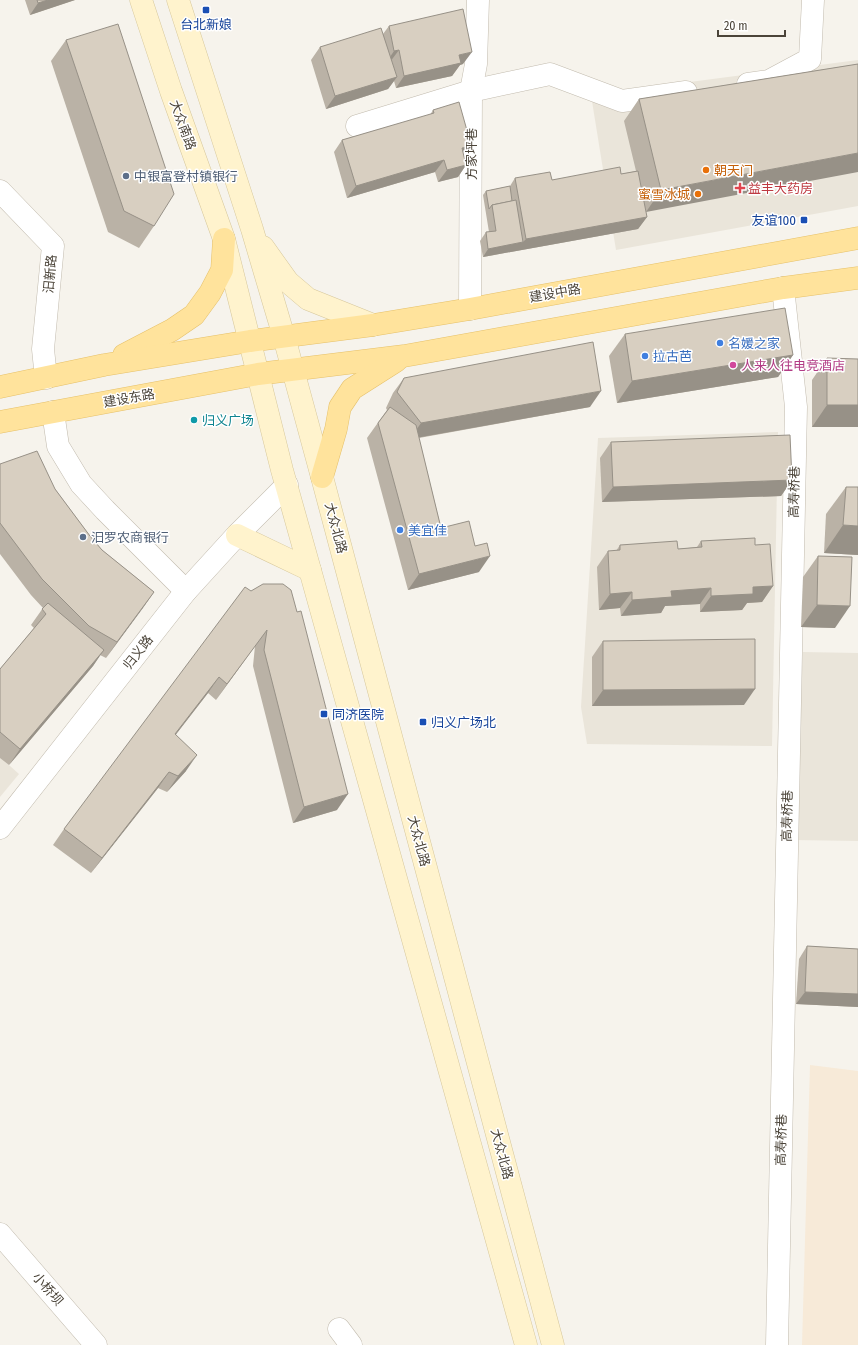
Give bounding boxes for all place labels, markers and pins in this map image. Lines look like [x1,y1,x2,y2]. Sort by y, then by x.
marker: 台北新娘 [201,5,211,15]
place label: 台北新娘 [180,17,232,32]
place label: 朝天门 [714,163,753,178]
marker: 朝天门 [701,165,711,175]
place label: 中银富登村镇银行 [134,169,238,184]
marker: 中银富登村镇银行 [121,171,131,181]
place label: 益丰大药房 [748,181,813,196]
marker: 益丰大药房 [735,183,745,193]
place label: 蜜雪冰城 [638,187,690,202]
marker: 蜜雪冰城 [693,189,703,199]
place label: 友谊100 [751,213,796,228]
marker: 友谊100 [799,215,809,225]
place label: 名媛之家 [728,336,780,351]
marker: 名媛之家 [715,338,725,348]
place label: 拉古芭 [653,349,692,364]
marker: 拉古芭 [640,351,650,361]
place label: 人来人往电竞酒店 [741,358,845,373]
marker: 人来人往电竞酒店 [728,360,738,370]
place label: 归义广场 [202,413,254,428]
marker: 归义广场 [189,415,199,425]
place label: 美宜佳 [408,523,447,538]
marker: 美宜佳 [395,525,405,535]
place label: 汨罗农商银行 [91,530,169,545]
marker: 汨罗农商银行 [78,532,88,542]
place label: 同济医院 [332,707,384,722]
marker: 同济医院 [319,709,329,719]
place label: 归义广场北 [431,715,496,730]
marker: 归义广场北 [418,717,428,727]

